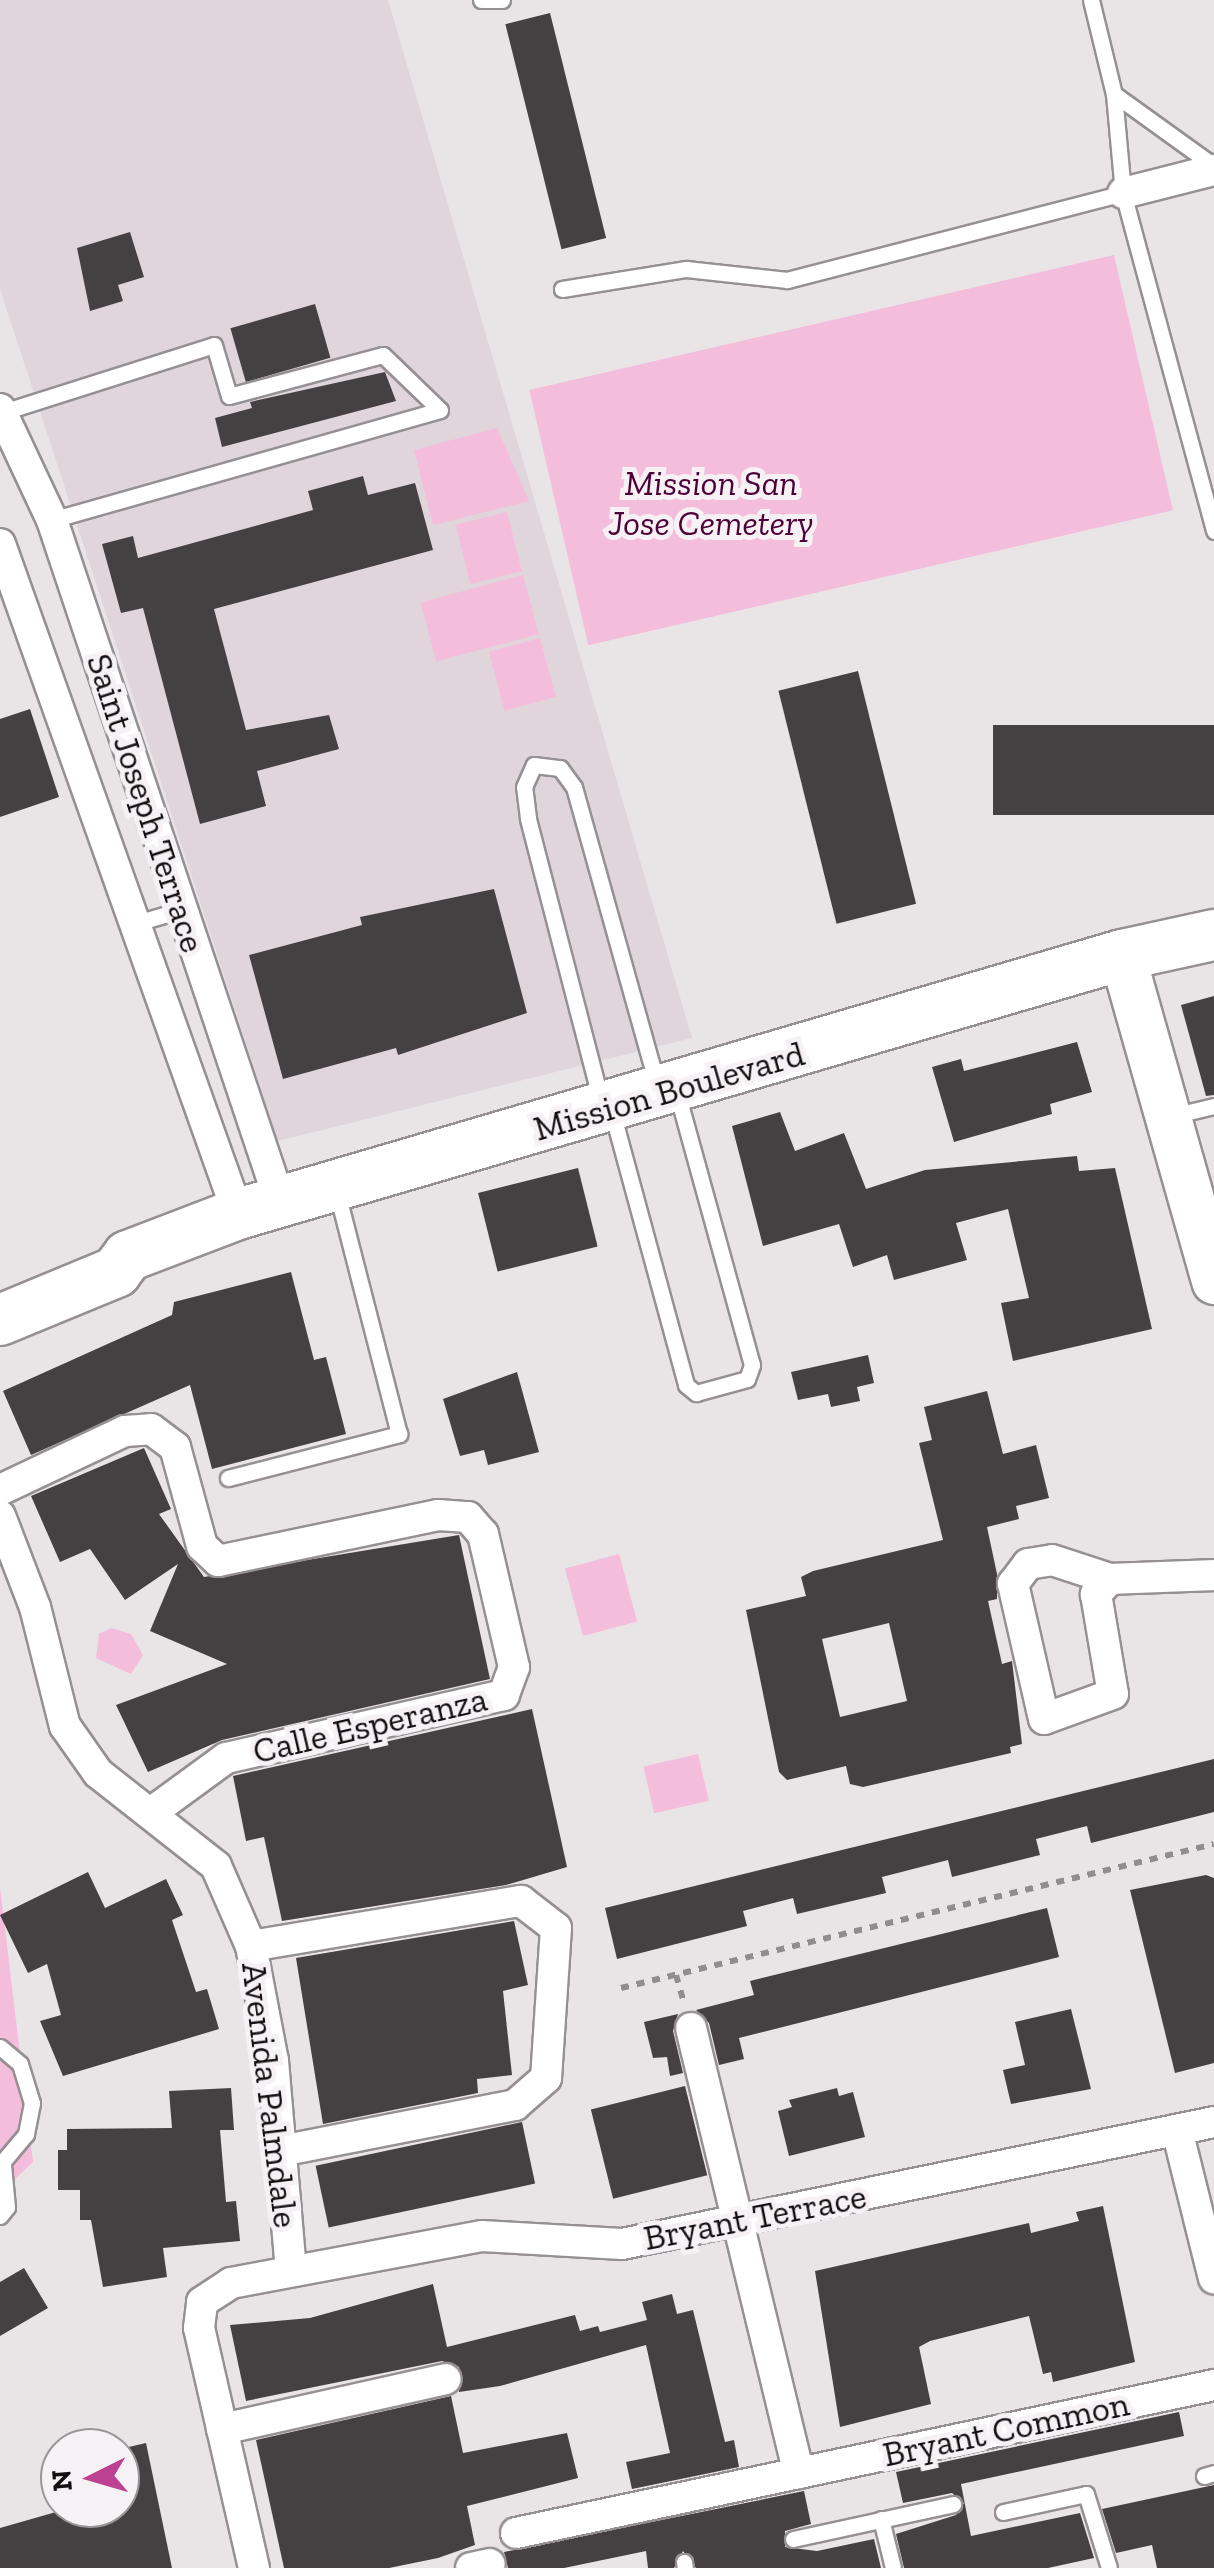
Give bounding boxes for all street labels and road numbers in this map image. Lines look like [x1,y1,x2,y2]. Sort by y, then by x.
street label: Saint Joseph Terrace [78,648,214,958]
street label: Mission Boulevard [529,1032,809,1150]
street label: Calle Esperanza [249,1678,491,1772]
street label: Avenida Palmdale [233,1960,307,2230]
street label: Bryant Terrace [640,2175,870,2259]
street label: Bryant Common [879,2382,1133,2476]

